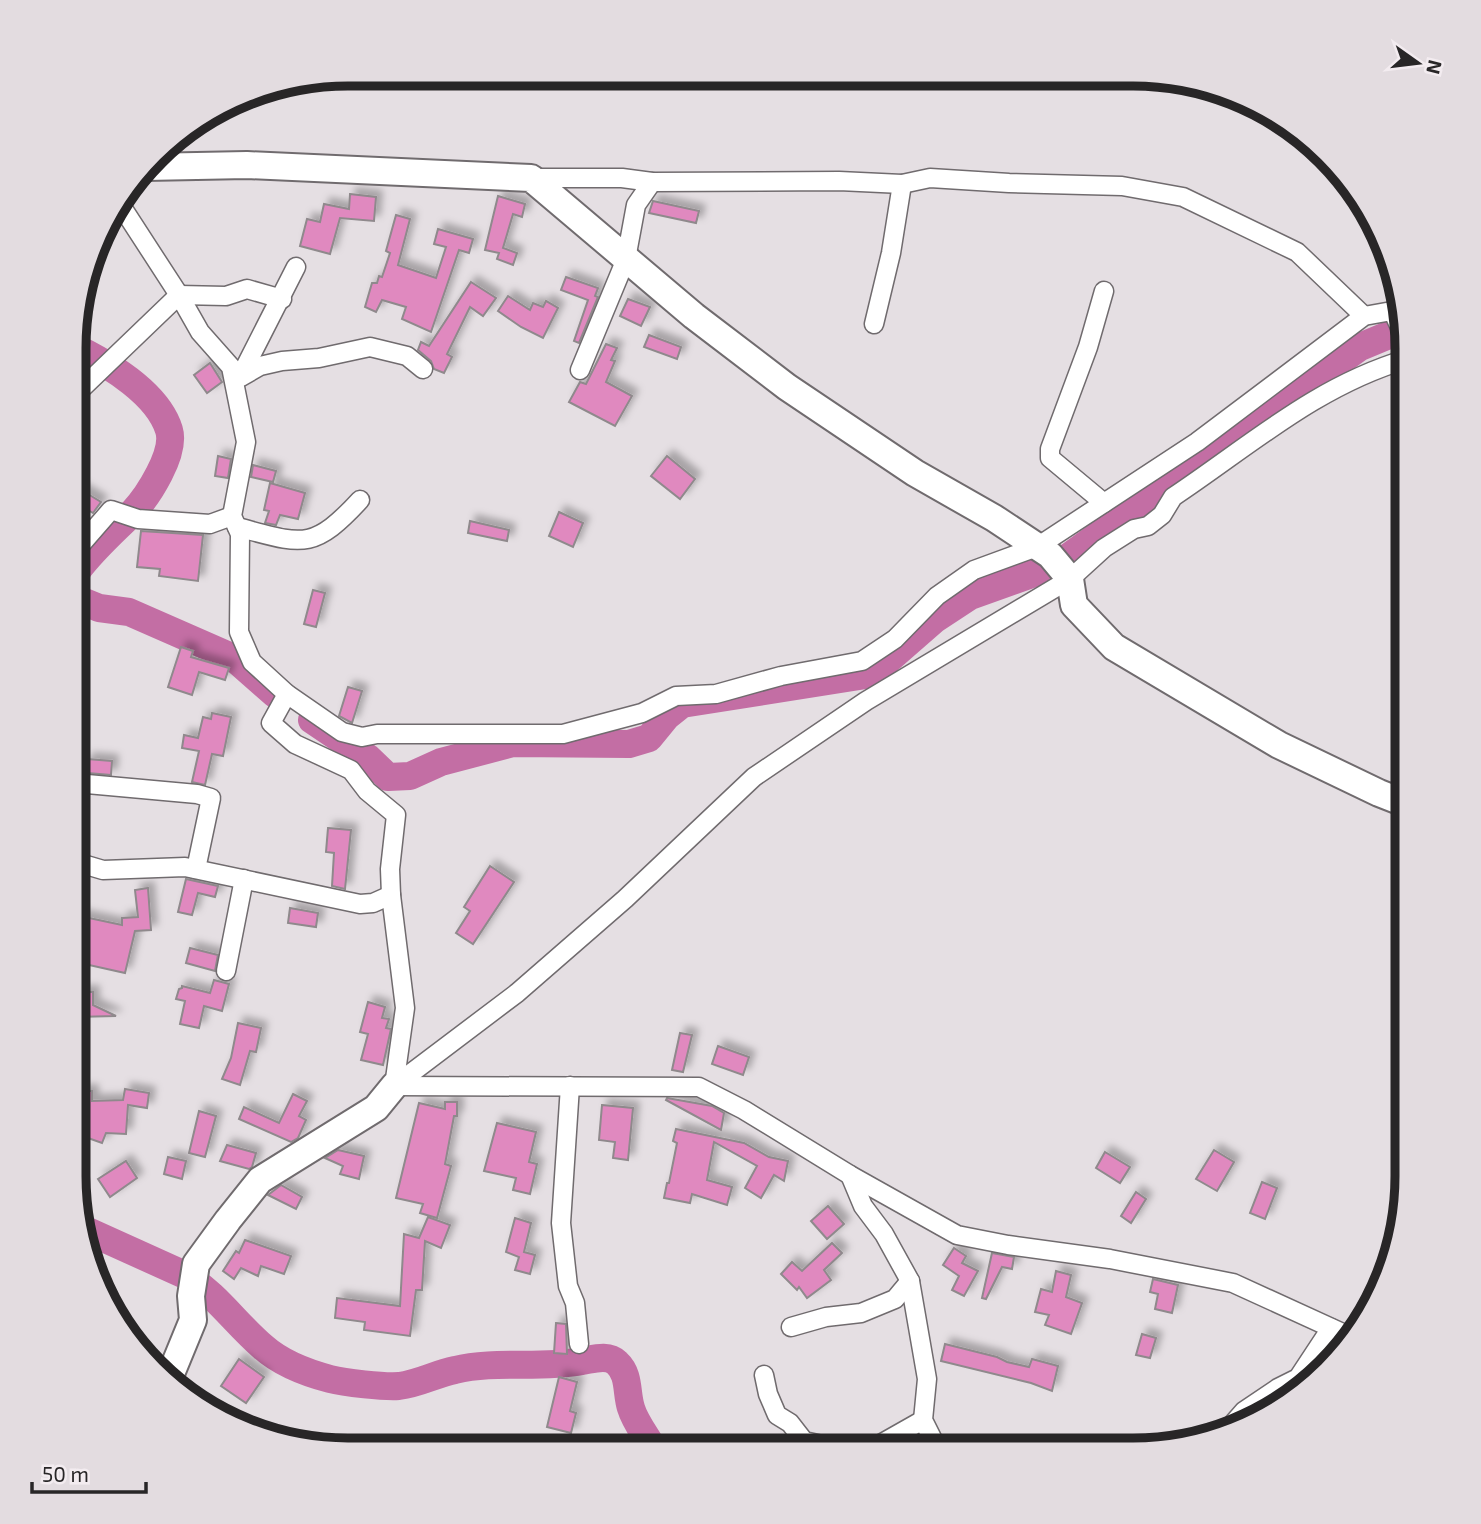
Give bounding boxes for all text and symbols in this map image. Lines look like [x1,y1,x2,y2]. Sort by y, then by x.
north arrow [1383,28,1453,98]
text: N [1422,58,1448,77]
scale bar [32,1450,145,1494]
text: 50 m [42,1461,89,1486]

